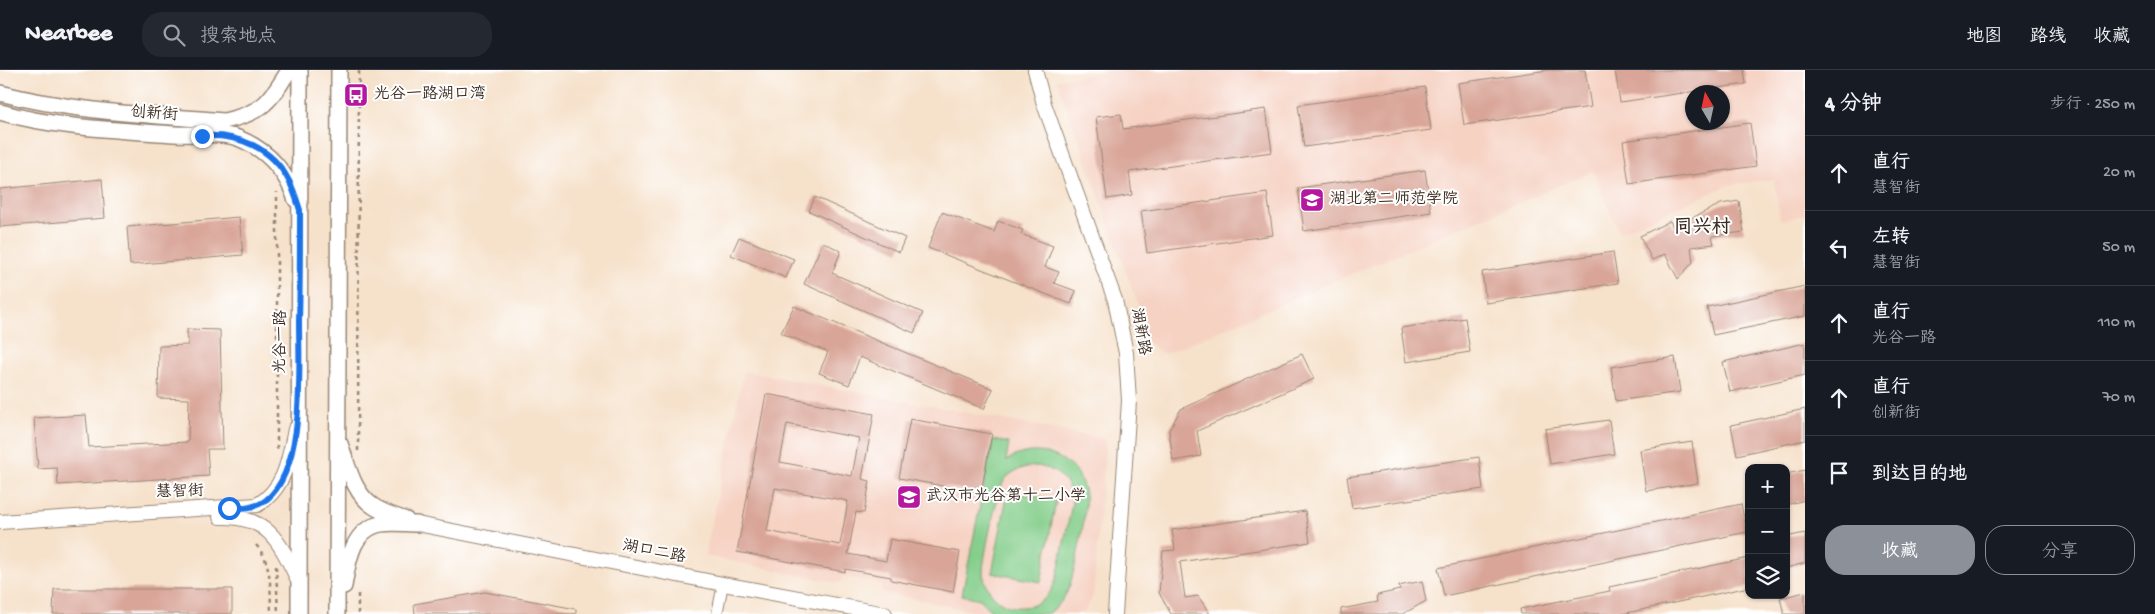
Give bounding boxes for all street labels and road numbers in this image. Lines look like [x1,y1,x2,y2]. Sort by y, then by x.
street label: 创新街 [129,103,179,126]
street label: 湖新路 [1125,306,1154,357]
street label: 光谷一路 [270,310,292,374]
street label: 慧智街 [156,481,204,503]
street label: 湖口二路 [621,536,688,568]

